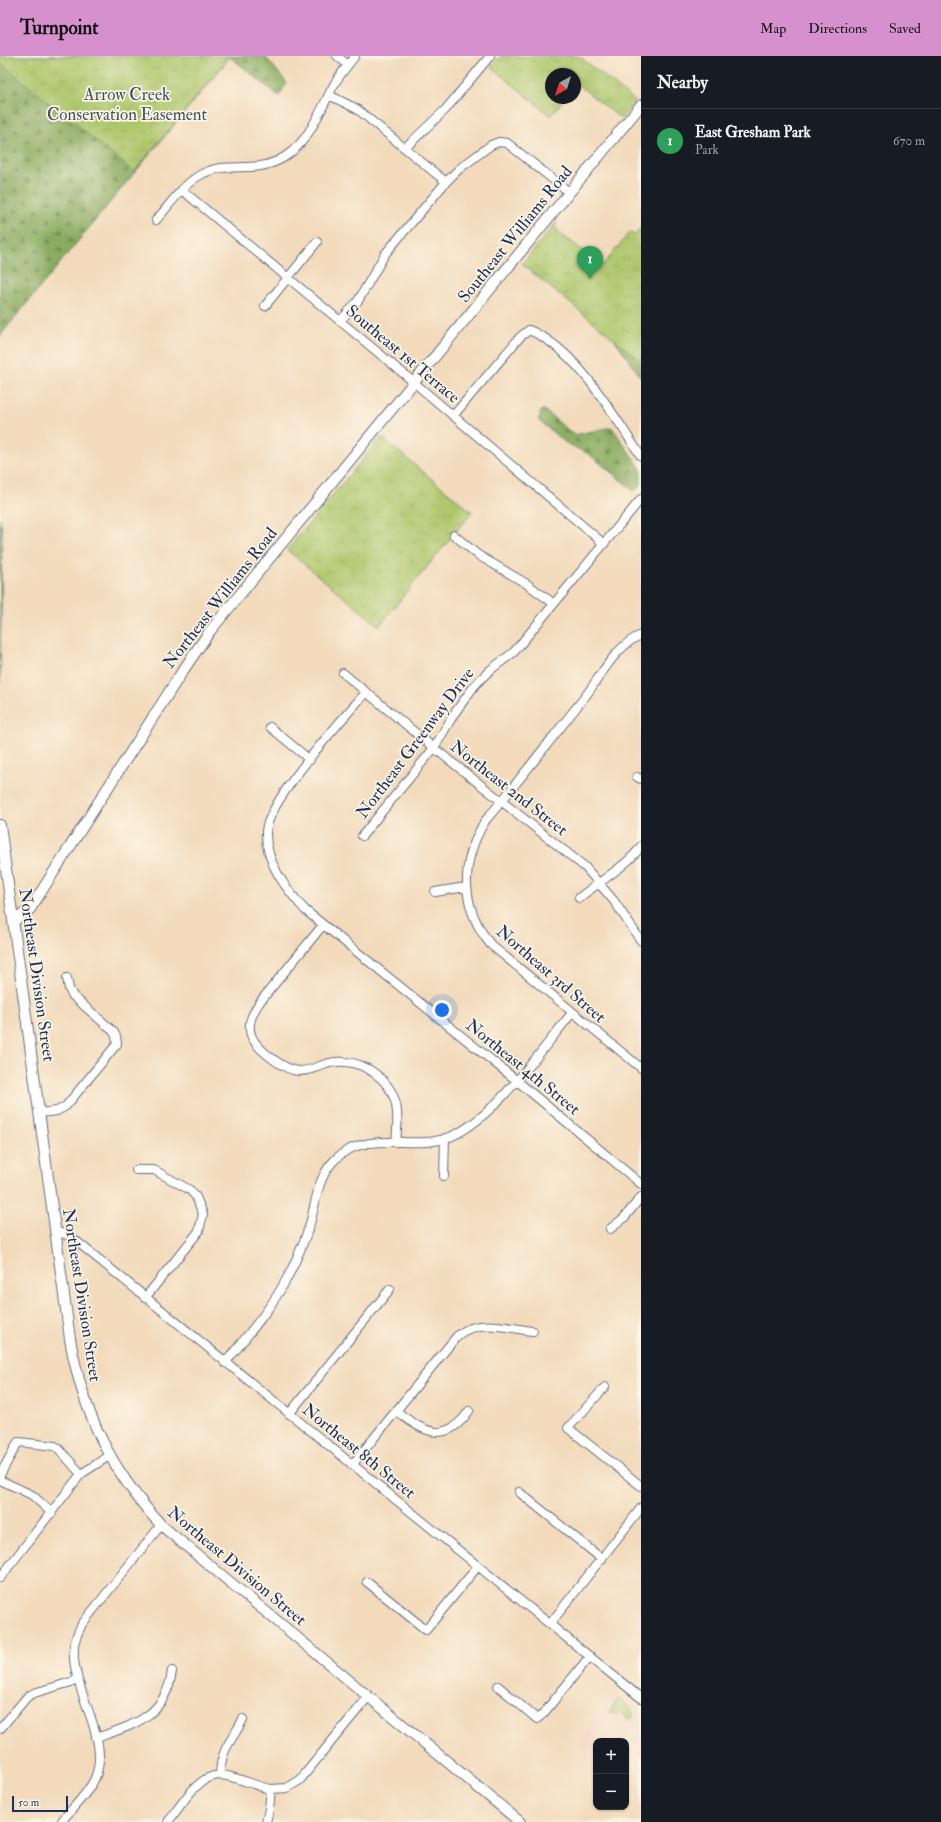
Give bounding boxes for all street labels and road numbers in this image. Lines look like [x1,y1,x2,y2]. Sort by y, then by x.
street label: Southeast Williams Road [453,161,577,307]
street label: Southeast 1st Terrace [342,300,464,408]
street label: Northeast Williams Road [158,523,282,673]
street label: Northeast Greenway Drive [351,663,479,823]
street label: Northeast 2nd Street [446,736,572,841]
street label: Northeast Division Street [14,887,60,1063]
street label: Northeast 3rd Street [492,921,611,1028]
street label: Northeast 4th Street [462,1014,585,1120]
street label: Northeast Division Street [58,1207,106,1383]
street label: Northeast 8th Street [298,1399,420,1503]
street label: Northeast Division Street [163,1502,311,1631]

